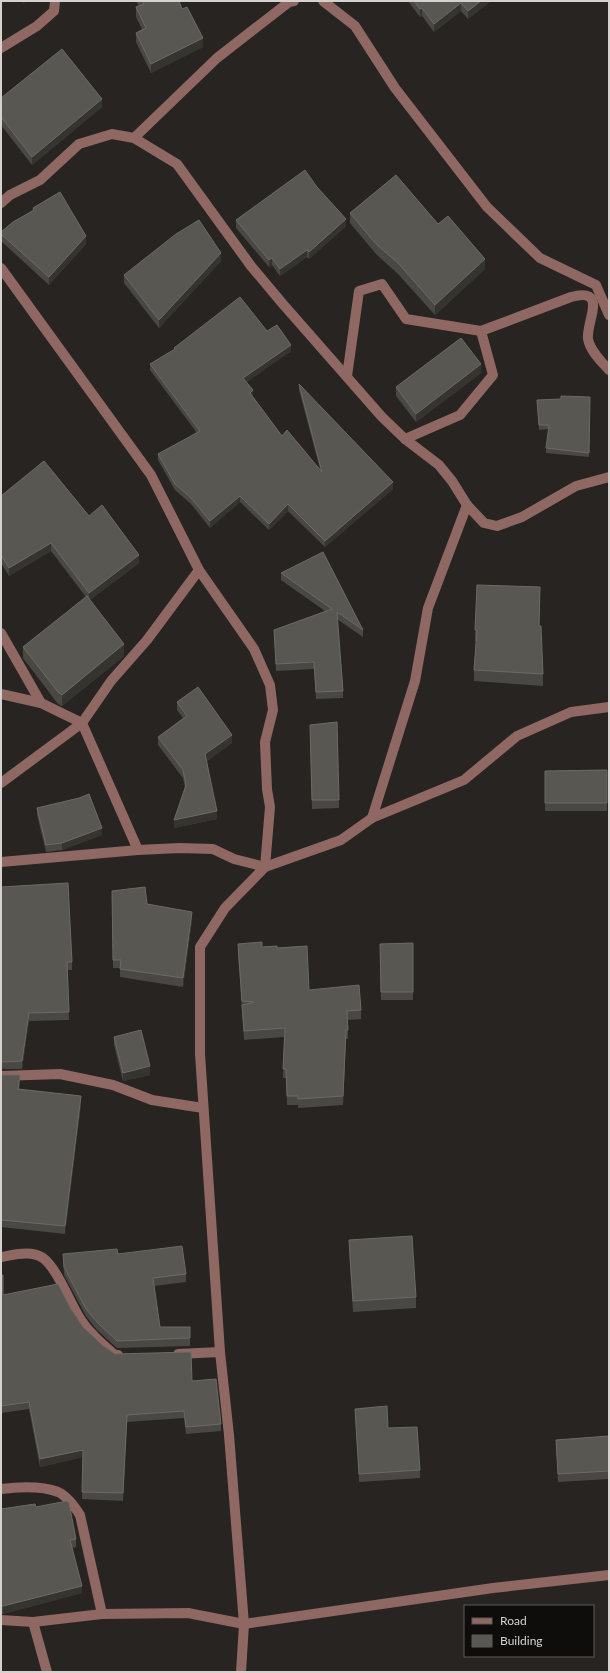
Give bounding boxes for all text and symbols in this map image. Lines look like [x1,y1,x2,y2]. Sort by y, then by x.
legend [464,1605,594,1657]
text: Road [500,1613,527,1628]
text: Building [500,1633,543,1648]

